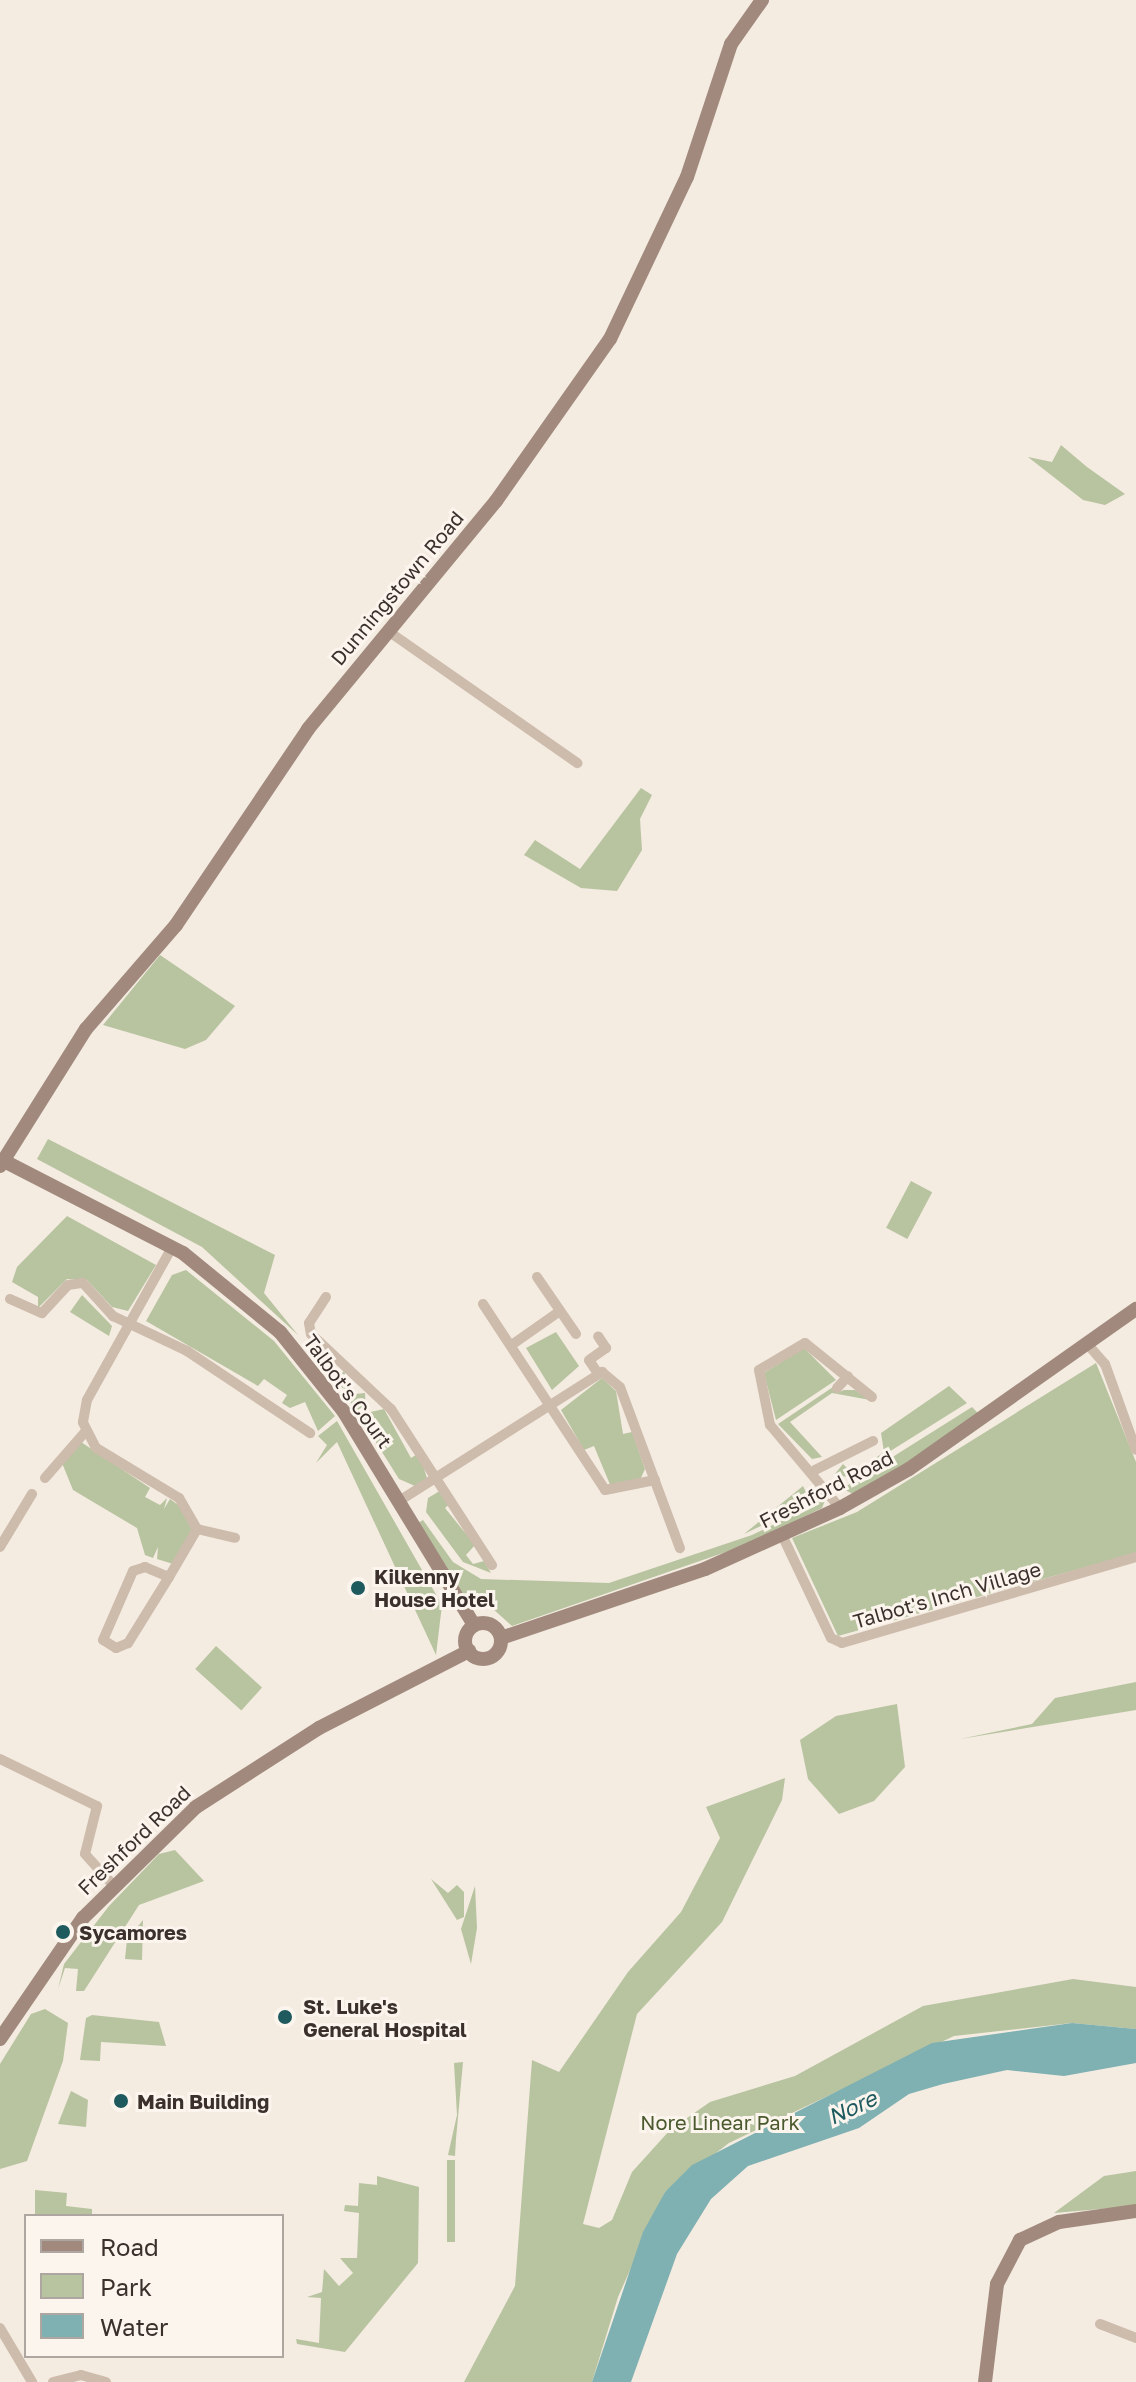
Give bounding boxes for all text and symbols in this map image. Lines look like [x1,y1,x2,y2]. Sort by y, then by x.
street label: Dunningstown Road [326,506,468,670]
street label: Talbot's Court [299,1329,397,1453]
street label: Freshford Road [755,1445,897,1533]
street label: Talbot's Inch Village [850,1557,1044,1633]
place label: Kilkenny House Hotel [374,1564,495,1611]
marker: Kilkenny House Hotel [349,1579,367,1597]
street label: Freshford Road [73,1780,195,1900]
place label: Sycamores [79,1920,187,1944]
marker: Sycamores [54,1923,72,1941]
place label: St. Luke's General Hospital [303,1994,467,2041]
marker: St. Luke's General Hospital [274,2006,296,2028]
water label: Nore [823,2084,881,2130]
place label: Main Building [137,2089,269,2113]
marker: Main Building [112,2092,130,2110]
park label: Nore Linear Park [640,2110,800,2134]
legend [24,2214,284,2358]
text: Road [100,2232,159,2261]
text: Park [100,2272,152,2301]
text: Water [100,2312,168,2341]

